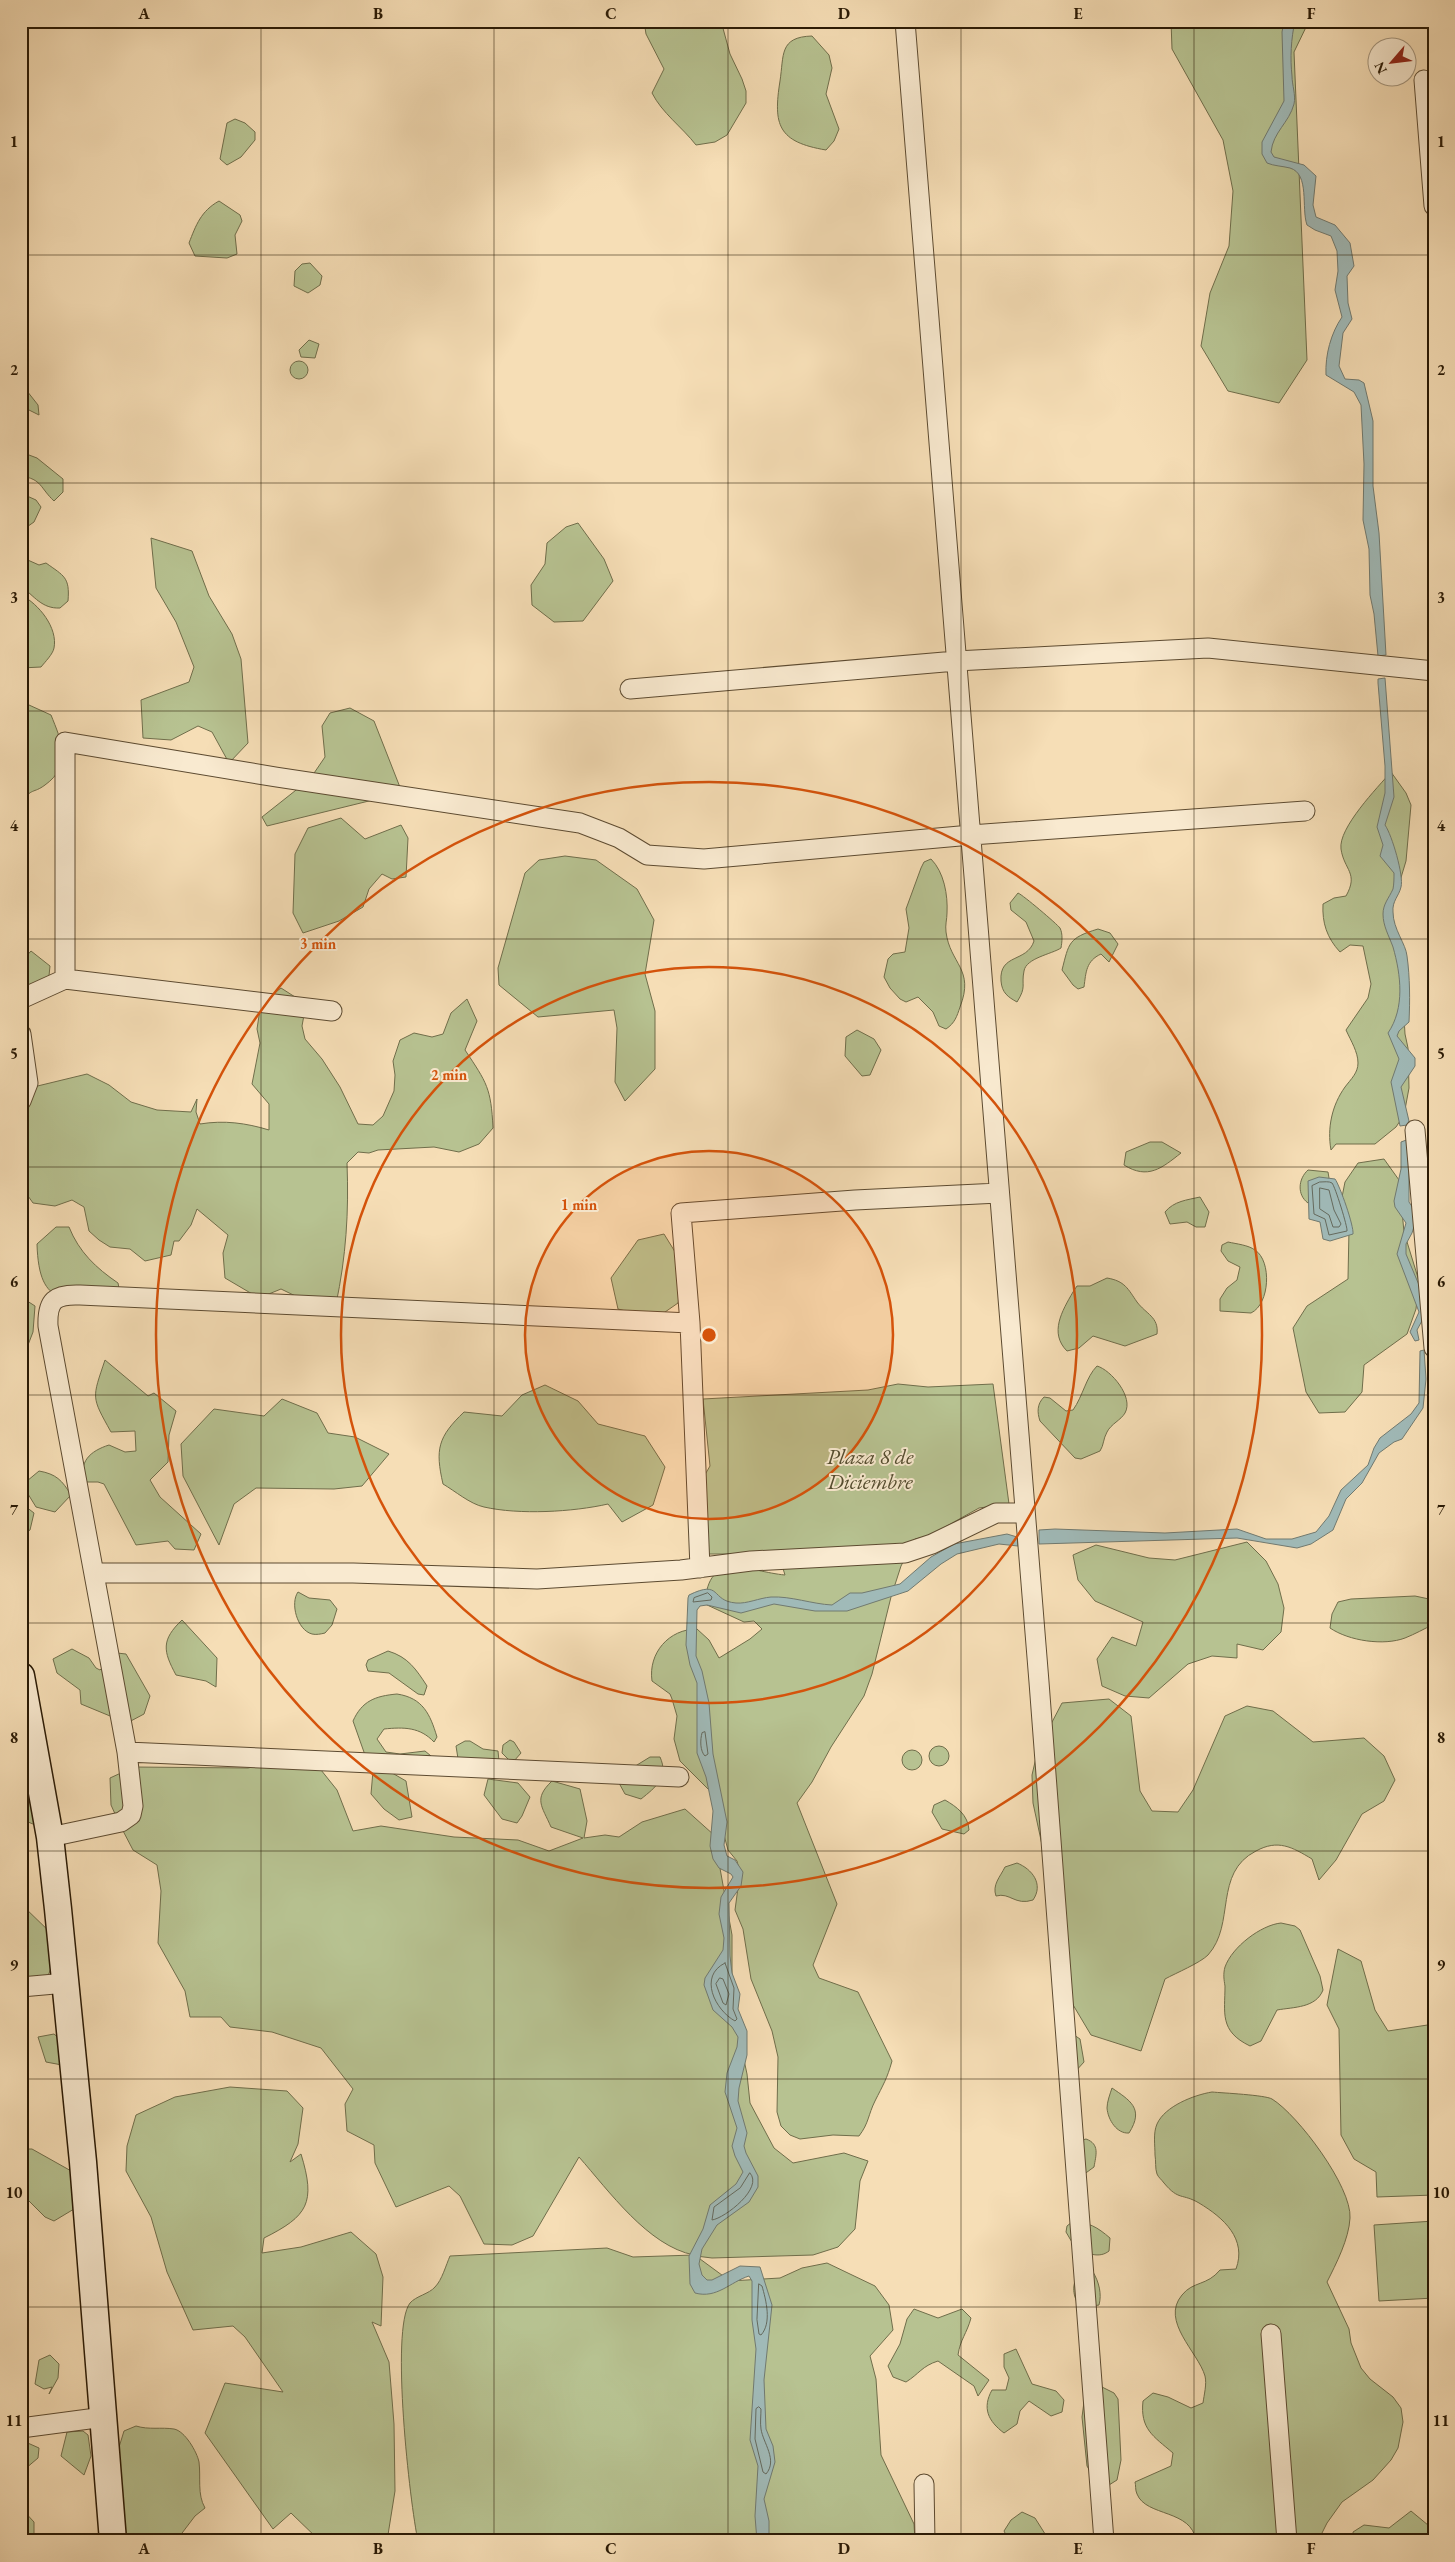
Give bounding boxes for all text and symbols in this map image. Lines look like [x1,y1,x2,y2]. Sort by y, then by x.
text: A [137,3,150,24]
text: B [373,3,383,24]
text: C [605,3,617,24]
text: D [838,3,850,24]
text: E [1073,3,1083,24]
text: F [1307,3,1316,24]
north arrow [1368,38,1418,88]
text: N [1370,58,1391,77]
text: 1 [10,131,18,152]
text: 1 [1437,131,1445,152]
text: 2 [10,359,19,380]
text: 2 [1437,359,1446,380]
text: 3 [10,587,18,608]
text: 3 [1437,587,1445,608]
text: 4 [10,815,19,836]
text: 4 [1437,815,1446,836]
text: 3 min [300,934,337,953]
text: 5 [10,1043,18,1064]
text: 5 [1437,1043,1445,1064]
text: 2 min [431,1065,468,1084]
text: 1 min [561,1195,598,1214]
text: 6 [10,1271,19,1292]
text: 6 [1437,1271,1446,1292]
centre of rings [700,1326,718,1344]
park label: Plaza 8 de Diciembre [826,1442,914,1496]
text: 7 [10,1499,19,1520]
text: 7 [1437,1499,1446,1520]
text: 8 [10,1727,18,1748]
text: 8 [1437,1727,1445,1748]
text: 9 [10,1954,19,1975]
text: 9 [1437,1954,1446,1975]
text: 10 [6,2182,23,2203]
text: 10 [1433,2182,1450,2203]
text: 11 [6,2410,22,2431]
text: 11 [1433,2410,1449,2431]
text: A [137,2538,150,2559]
text: B [373,2538,383,2559]
text: C [605,2538,617,2559]
text: D [838,2538,850,2559]
text: E [1073,2538,1083,2559]
text: F [1307,2538,1316,2559]

